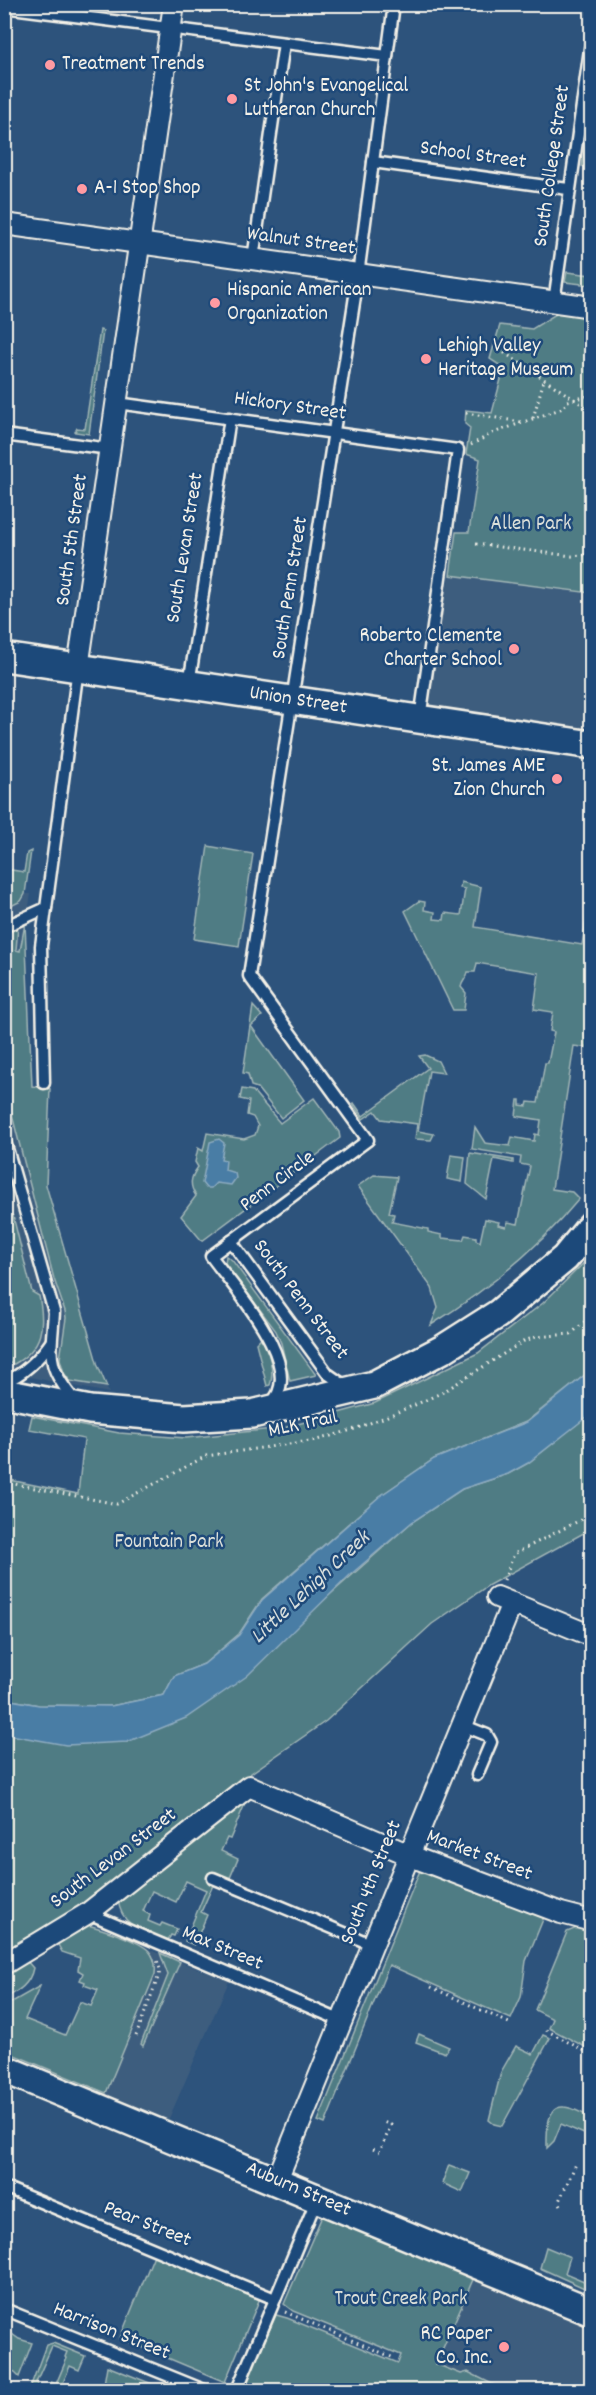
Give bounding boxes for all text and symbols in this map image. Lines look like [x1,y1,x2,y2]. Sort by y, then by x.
place label: Treatment Trends [62,50,205,80]
marker: Treatment Trends [43,58,57,72]
place label: St John's Evangelical Lutheran Church [244,72,408,126]
street label: South College Street [527,83,579,249]
marker: St John's Evangelical Lutheran Church [225,92,239,106]
street label: School Street [418,134,528,178]
place label: A-1 Stop Shop [94,174,201,204]
marker: A-1 Stop Shop [75,182,89,196]
street label: Walnut Street [245,220,357,264]
place label: Hispanic American Organization [227,276,372,330]
marker: Hispanic American Organization [208,296,222,310]
place label: Lehigh Valley Heritage Museum [438,332,573,386]
marker: Lehigh Valley Heritage Museum [419,352,433,366]
street label: Hickory Street [232,384,348,430]
street label: South Levan Street [159,470,213,625]
street label: South 5th Street [49,472,97,608]
park label: Allen Park [491,510,572,540]
street label: South Penn Street [265,514,317,661]
place label: Roberto Clemente Charter School [359,622,502,676]
marker: Roberto Clemente Charter School [507,642,521,656]
street label: Union Street [247,678,349,724]
place label: St. James AME Zion Church [432,752,545,806]
marker: St. James AME Zion Church [550,772,564,786]
street label: Penn Circle [234,1144,322,1220]
street label: South Penn Street [245,1234,355,1367]
street label: MLK Trail [266,1403,340,1447]
water label: Little Lehigh Creek [244,1523,379,1652]
park label: Fountain Park [114,1528,224,1558]
street label: South Levan Street [44,1801,184,1917]
street label: South 4th Street [333,1816,411,1950]
street label: Market Street [422,1822,537,1890]
street label: Max Street [177,1918,268,1980]
street label: Auburn Street [241,2154,356,2226]
street label: Pear Street [99,2194,196,2256]
park label: Trout Creek Park [335,2285,468,2315]
street label: Harrison Street [48,2295,174,2369]
place label: RC Paper Co. Inc. [420,2320,492,2374]
marker: RC Paper Co. Inc. [497,2340,511,2354]

